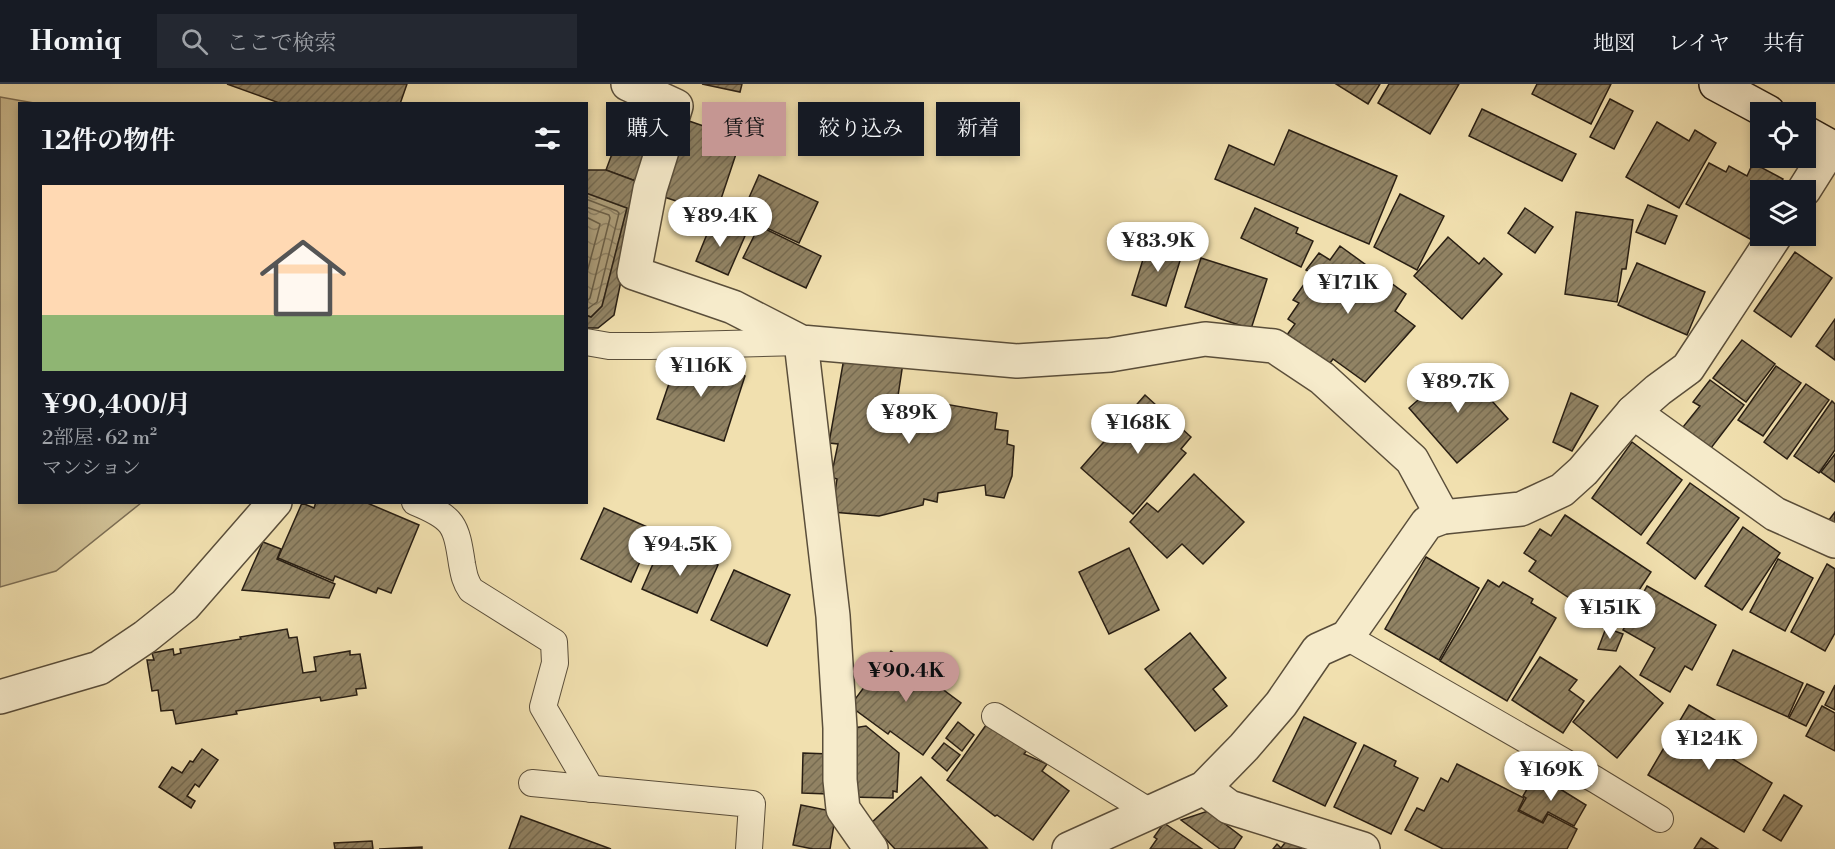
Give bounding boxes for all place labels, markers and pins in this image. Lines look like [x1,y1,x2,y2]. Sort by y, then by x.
pin: ¥89.4K [671,197,769,248]
pin: ¥83.9K [1109,222,1207,273]
pin: ¥171K [1306,264,1390,315]
pin: ¥116K [659,347,743,398]
pin: ¥89.7K [1409,363,1507,414]
pin: ¥89K [873,394,945,445]
pin: ¥168K [1096,404,1180,455]
pin: ¥94.5K [631,526,729,577]
pin: ¥151K [1568,589,1652,640]
pin: ¥90.4K [857,652,955,703]
pin: ¥124K [1667,720,1751,771]
pin: ¥169K [1509,751,1593,802]

